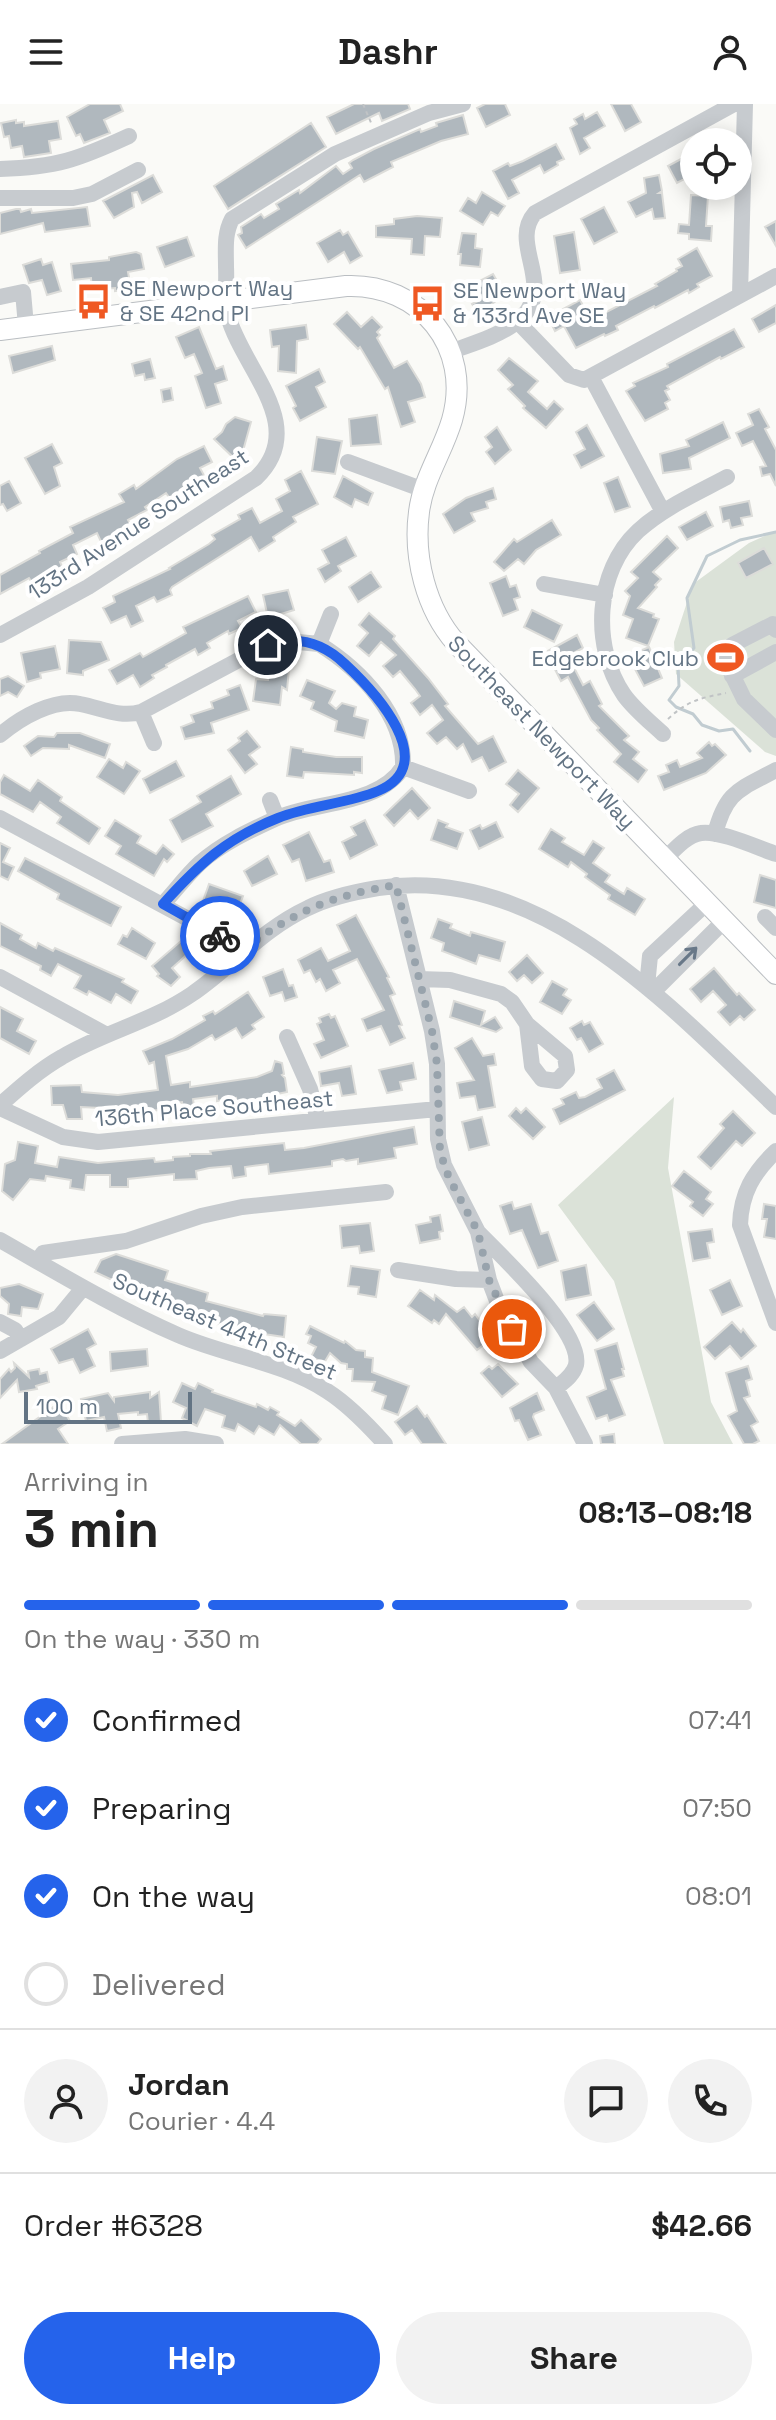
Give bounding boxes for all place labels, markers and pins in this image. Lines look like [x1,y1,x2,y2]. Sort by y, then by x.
place label: SE Newport Way & SE 42nd Pl [120,274,293,327]
place label: SE Newport Way & 133rd Ave SE [453,276,626,329]
bus stop icon: SE Newport Way & SE 42nd Pl [75,282,113,320]
bus stop icon: SE Newport Way & 133rd Ave SE [408,284,446,322]
pin [234,611,302,679]
sports icon: Edgebrook Club [706,639,744,677]
place label: Edgebrook Club [531,644,699,672]
pin [478,1295,546,1363]

